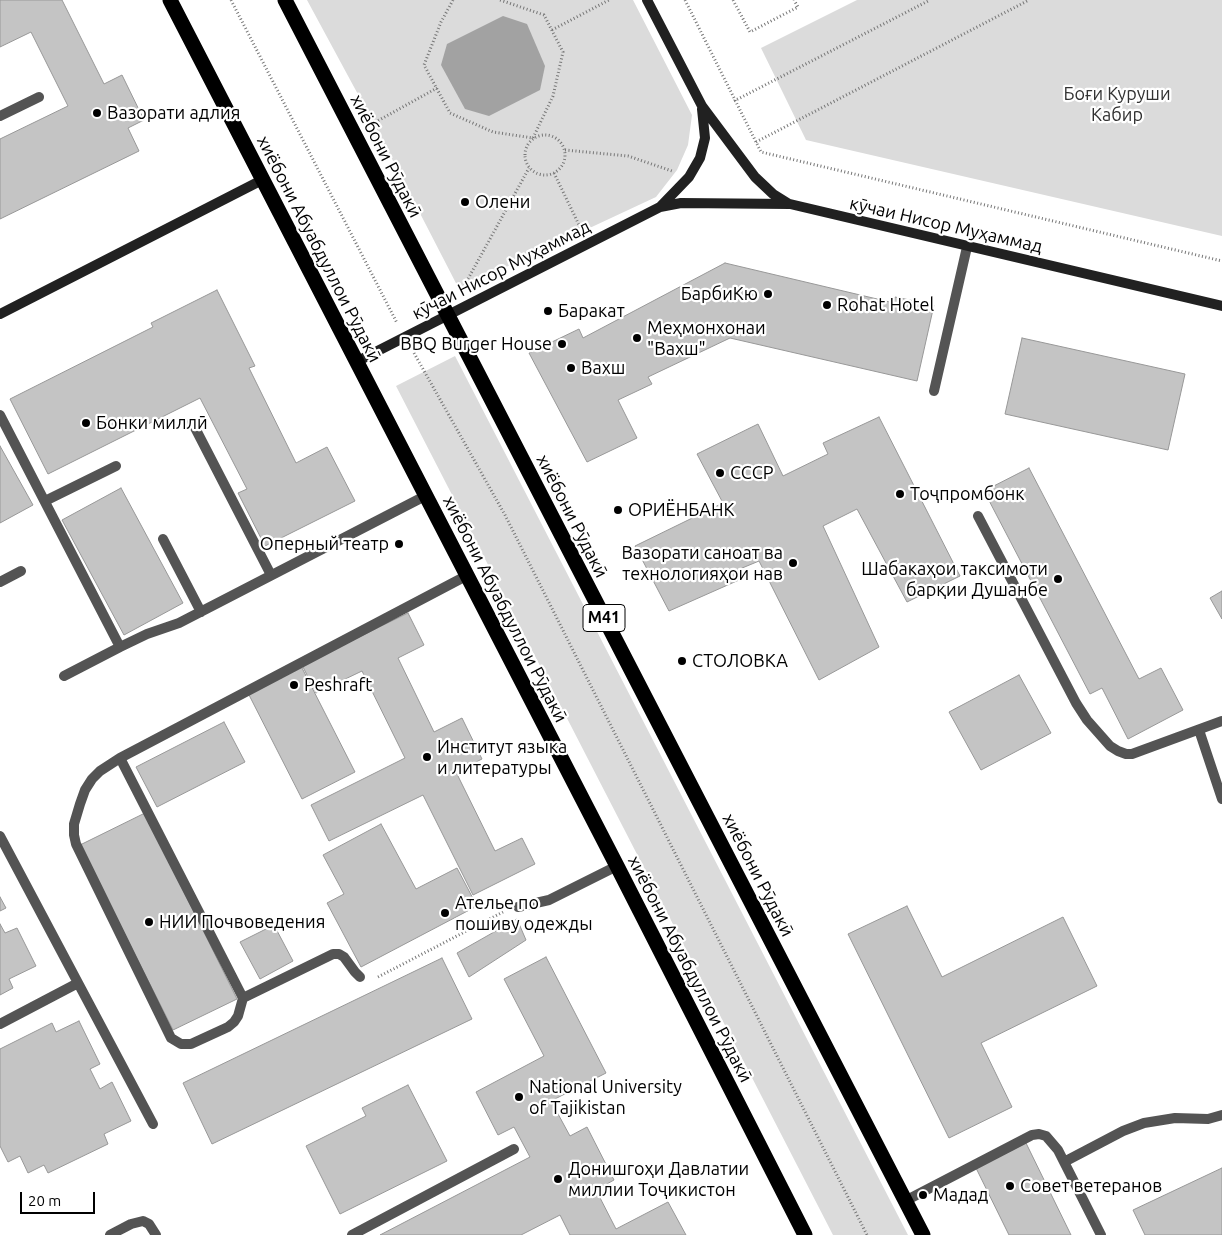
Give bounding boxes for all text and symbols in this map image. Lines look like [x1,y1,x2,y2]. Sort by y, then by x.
park label: Боғи Куруши Кабир [1063,83,1171,126]
street label: хиёбони Рӯдакӣ [346,91,426,221]
place label: Вазорати адлия [107,102,240,124]
marker: Вазорати адлия [91,107,103,119]
street label: хиёбони Абуабдуллои Рӯдакӣ [252,132,386,366]
place label: Олени [475,191,530,213]
street label: кӯчаи Нисор Муҳаммад [848,192,1044,258]
marker: Олени [459,196,471,208]
street label: кӯчаи Нисор Муҳаммад [408,216,594,324]
place label: БарбиКю [681,283,758,305]
marker: БарбиКю [762,288,774,300]
place label: Rohat Hotel [837,294,934,316]
marker: Rohat Hotel [821,299,833,311]
place label: Баракат [558,300,625,322]
marker: Баракат [542,305,554,317]
place label: Меҳмонхонаи "Вахш" [647,317,766,359]
marker: Меҳмонхонаи "Вахш" [631,332,643,344]
place label: BBQ Burger House [400,333,552,355]
marker: BBQ Burger House [556,338,568,350]
place label: Вахш [581,357,625,379]
marker: Вахш [565,362,577,374]
place label: Бонки миллӣ [96,412,208,434]
marker: Бонки миллӣ [80,417,92,429]
street label: хиёбони Рӯдакӣ [532,451,612,581]
place label: СССР [730,462,774,484]
marker: СССР [714,467,726,479]
place label: Тоҷпромбонк [910,483,1025,505]
marker: Тоҷпромбонк [894,488,906,500]
street label: хиёбони Абуабдуллои Рӯдакӣ [438,492,572,726]
place label: ОРИЁНБАНК [628,499,735,521]
marker: ОРИЁНБАНК [612,504,624,516]
place label: Оперный театр [260,533,389,555]
marker: Оперный театр [393,538,405,550]
place label: Вазорати саноат ва технологияҳои нав [621,542,783,584]
marker: Вазорати саноат ва технологияҳои нав [787,557,799,569]
place label: Шабакаҳои таксимоти барқии Душанбе [861,558,1048,600]
marker: Шабакаҳои таксимоти барқии Душанбе [1052,573,1064,585]
road number: M41 [583,604,625,632]
place label: СТОЛОВКА [692,650,788,672]
marker: СТОЛОВКА [676,655,688,667]
place label: Peshraft [304,674,372,696]
marker: Peshraft [288,679,300,691]
place label: Институт языка и литературы [437,736,567,779]
marker: Институт языка и литературы [421,751,433,763]
street label: хиёбони Рӯдакӣ [718,810,798,940]
street label: хиёбони Абуабдуллои Рӯдакӣ [623,852,757,1086]
place label: Ателье по пошиву одежды [455,892,593,934]
marker: Ателье по пошиву одежды [439,907,451,919]
place label: НИИ Почвоведения [159,911,325,933]
marker: НИИ Почвоведения [143,916,155,928]
place label: National University of Tajikistan [529,1076,682,1118]
marker: National University of Tajikistan [513,1091,525,1103]
place label: Донишгоҳи Давлатии миллии Тоҷикистон [568,1158,749,1200]
marker: Донишгоҳи Давлатии миллии Тоҷикистон [552,1173,564,1185]
place label: Совет ветеранов [1020,1175,1162,1197]
marker: Совет ветеранов [1004,1180,1016,1192]
scale bar [22,1182,98,1214]
place label: Мадад [933,1184,988,1206]
marker: Мадад [917,1189,929,1201]
text: 20 m [28,1192,61,1209]

